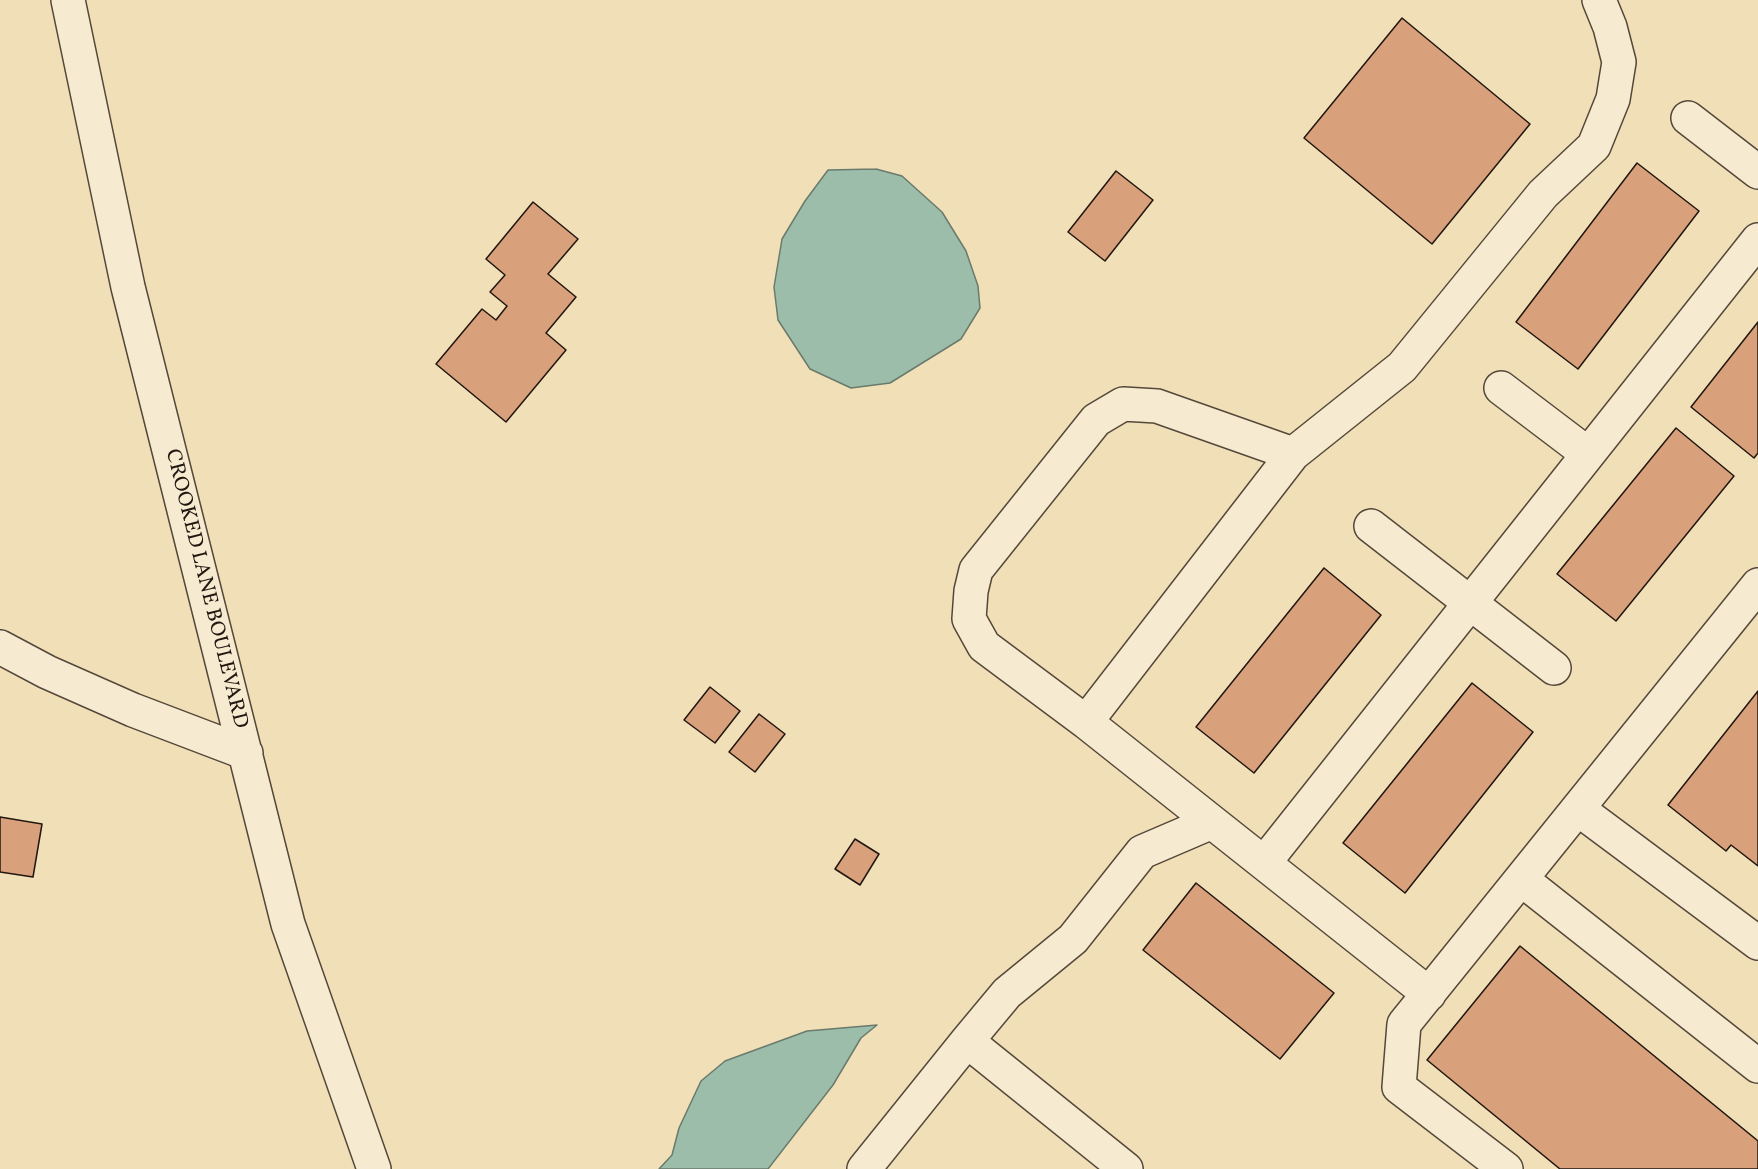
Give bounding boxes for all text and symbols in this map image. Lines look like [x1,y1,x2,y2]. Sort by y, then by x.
street label: CROOKED LANE BOULEVARD [158,447,252,731]

